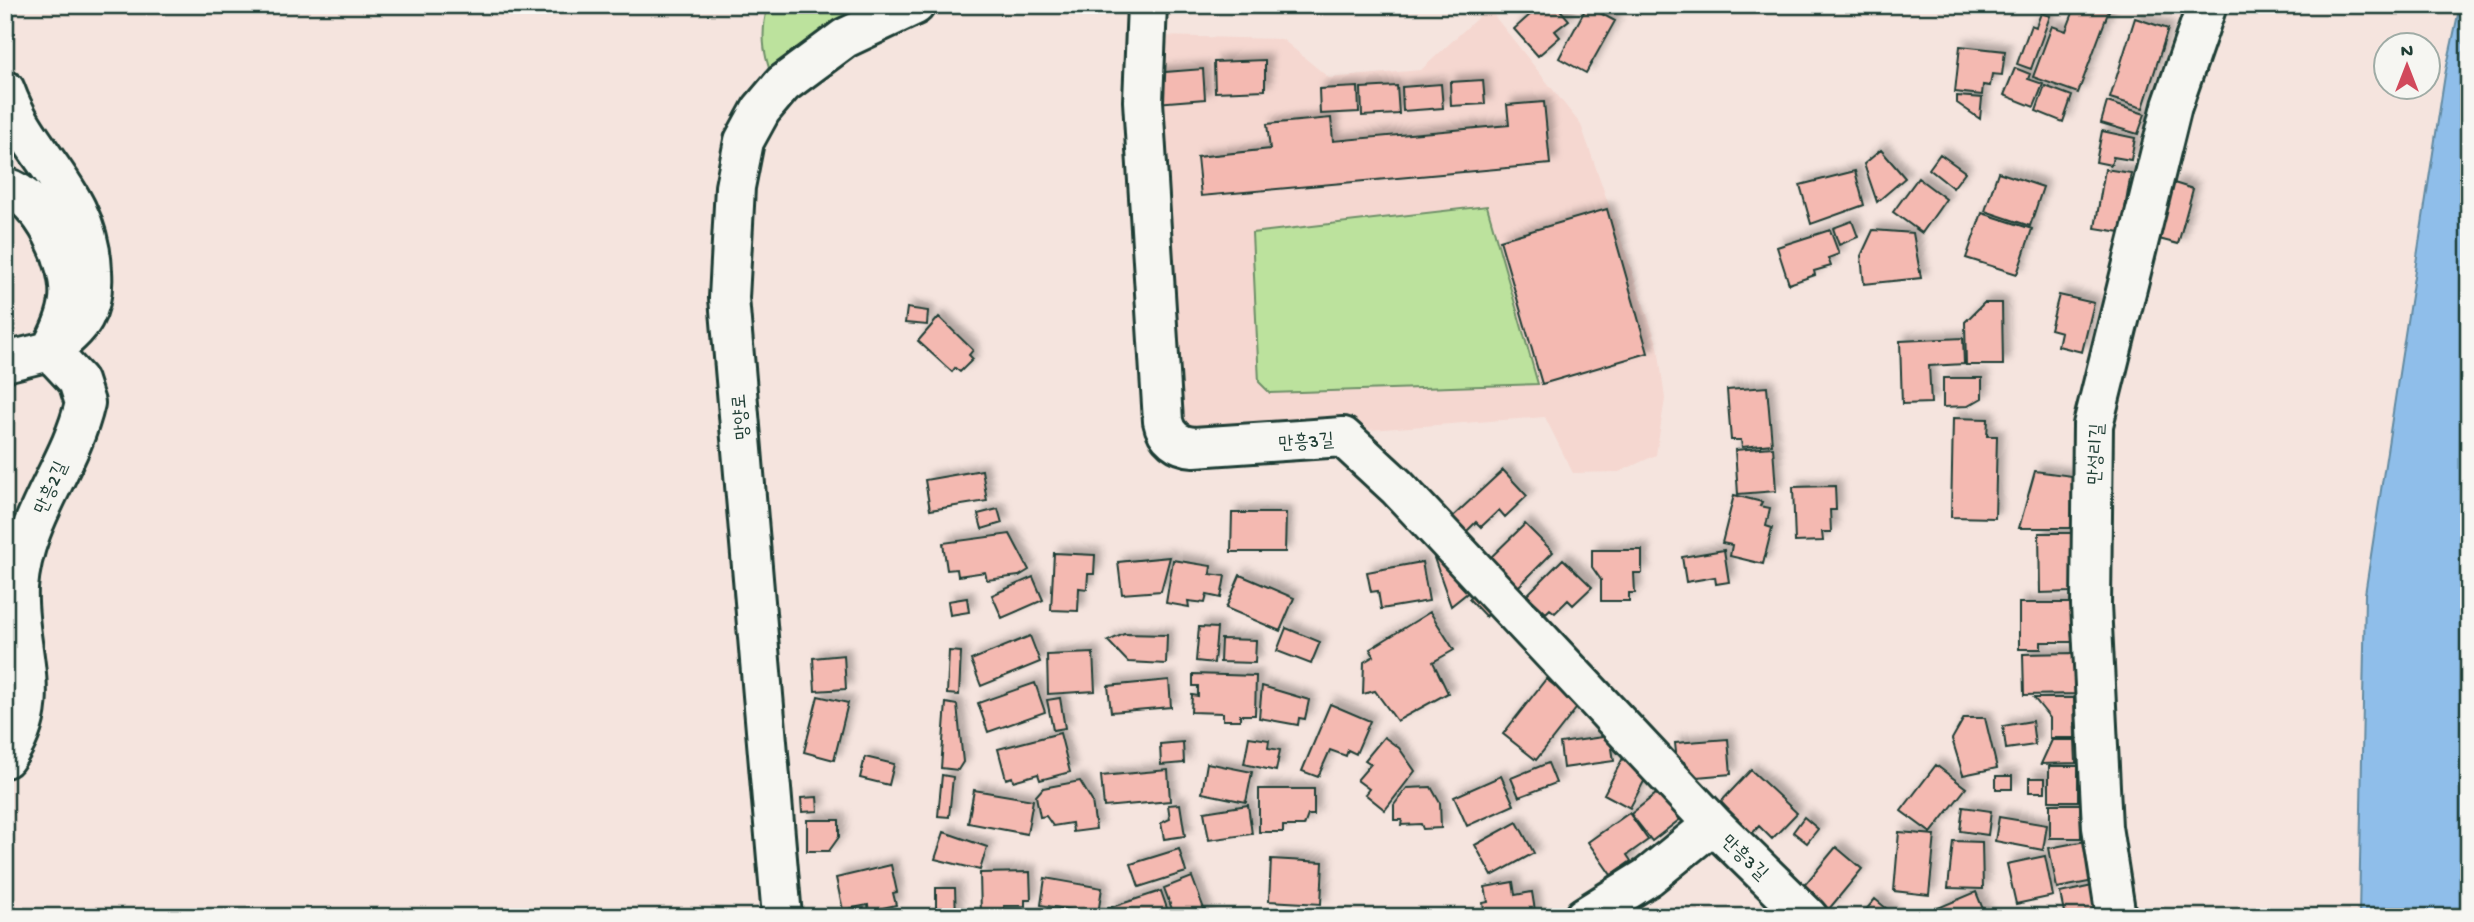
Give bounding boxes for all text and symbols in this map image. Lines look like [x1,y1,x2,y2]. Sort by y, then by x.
north arrow [2372,32,2442,102]
text: N [2401,41,2413,64]
street label: 망양로 [729,393,756,441]
street label: 만성리길 [2084,423,2111,485]
street label: 만흥3길 [1278,430,1335,457]
street label: 만흥2길 [30,459,74,518]
street label: 만흥3길 [1716,831,1772,886]

